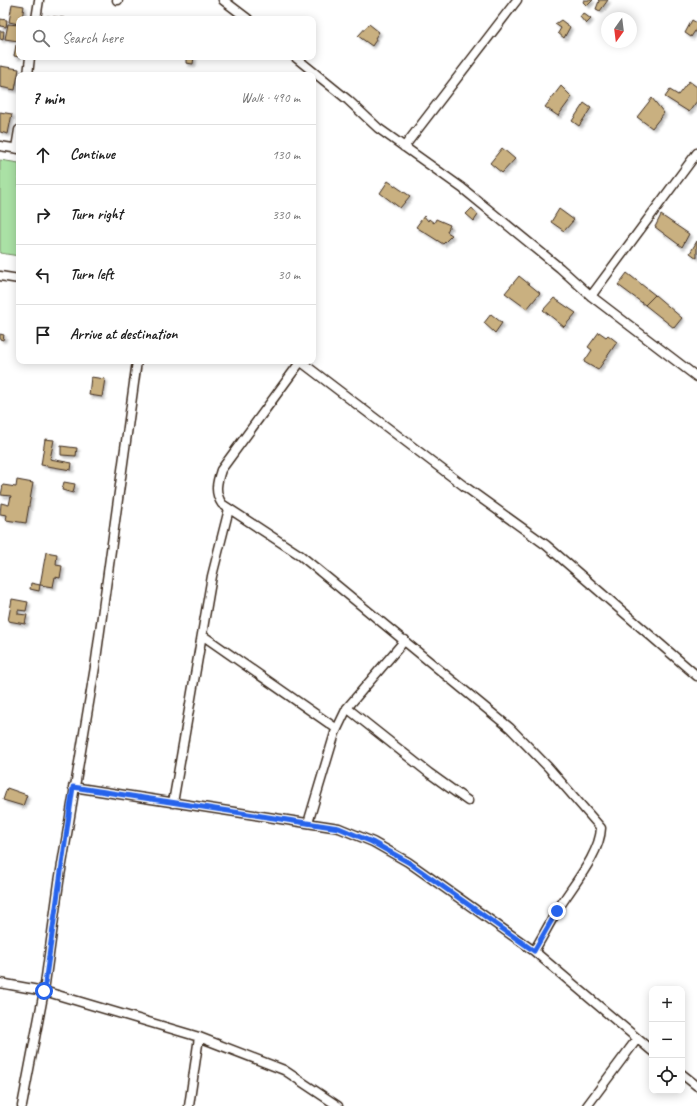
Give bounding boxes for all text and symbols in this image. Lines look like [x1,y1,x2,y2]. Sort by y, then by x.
north arrow [601,12,637,48]
search box [16,16,316,60]
icon: search [30,27,52,49]
text: Search here [62,29,123,48]
text: 7 min [32,88,65,109]
text: Walk · 490 m [241,90,300,106]
icon: ahead [32,144,54,166]
text: Continue [70,145,115,164]
text: 130 m [272,147,300,163]
icon: right [32,204,54,226]
text: Turn right [70,205,123,224]
text: 330 m [272,207,300,223]
icon: left [32,264,54,286]
text: Turn left [70,265,113,284]
text: 30 m [278,267,300,283]
icon: arrive [32,324,54,346]
text: Arrive at destination [70,325,177,344]
route end [548,902,566,920]
route start [35,982,53,1000]
map controls [649,986,685,1094]
button: + [649,986,685,1022]
button: − [649,1022,685,1058]
button: locate [649,1058,685,1094]

